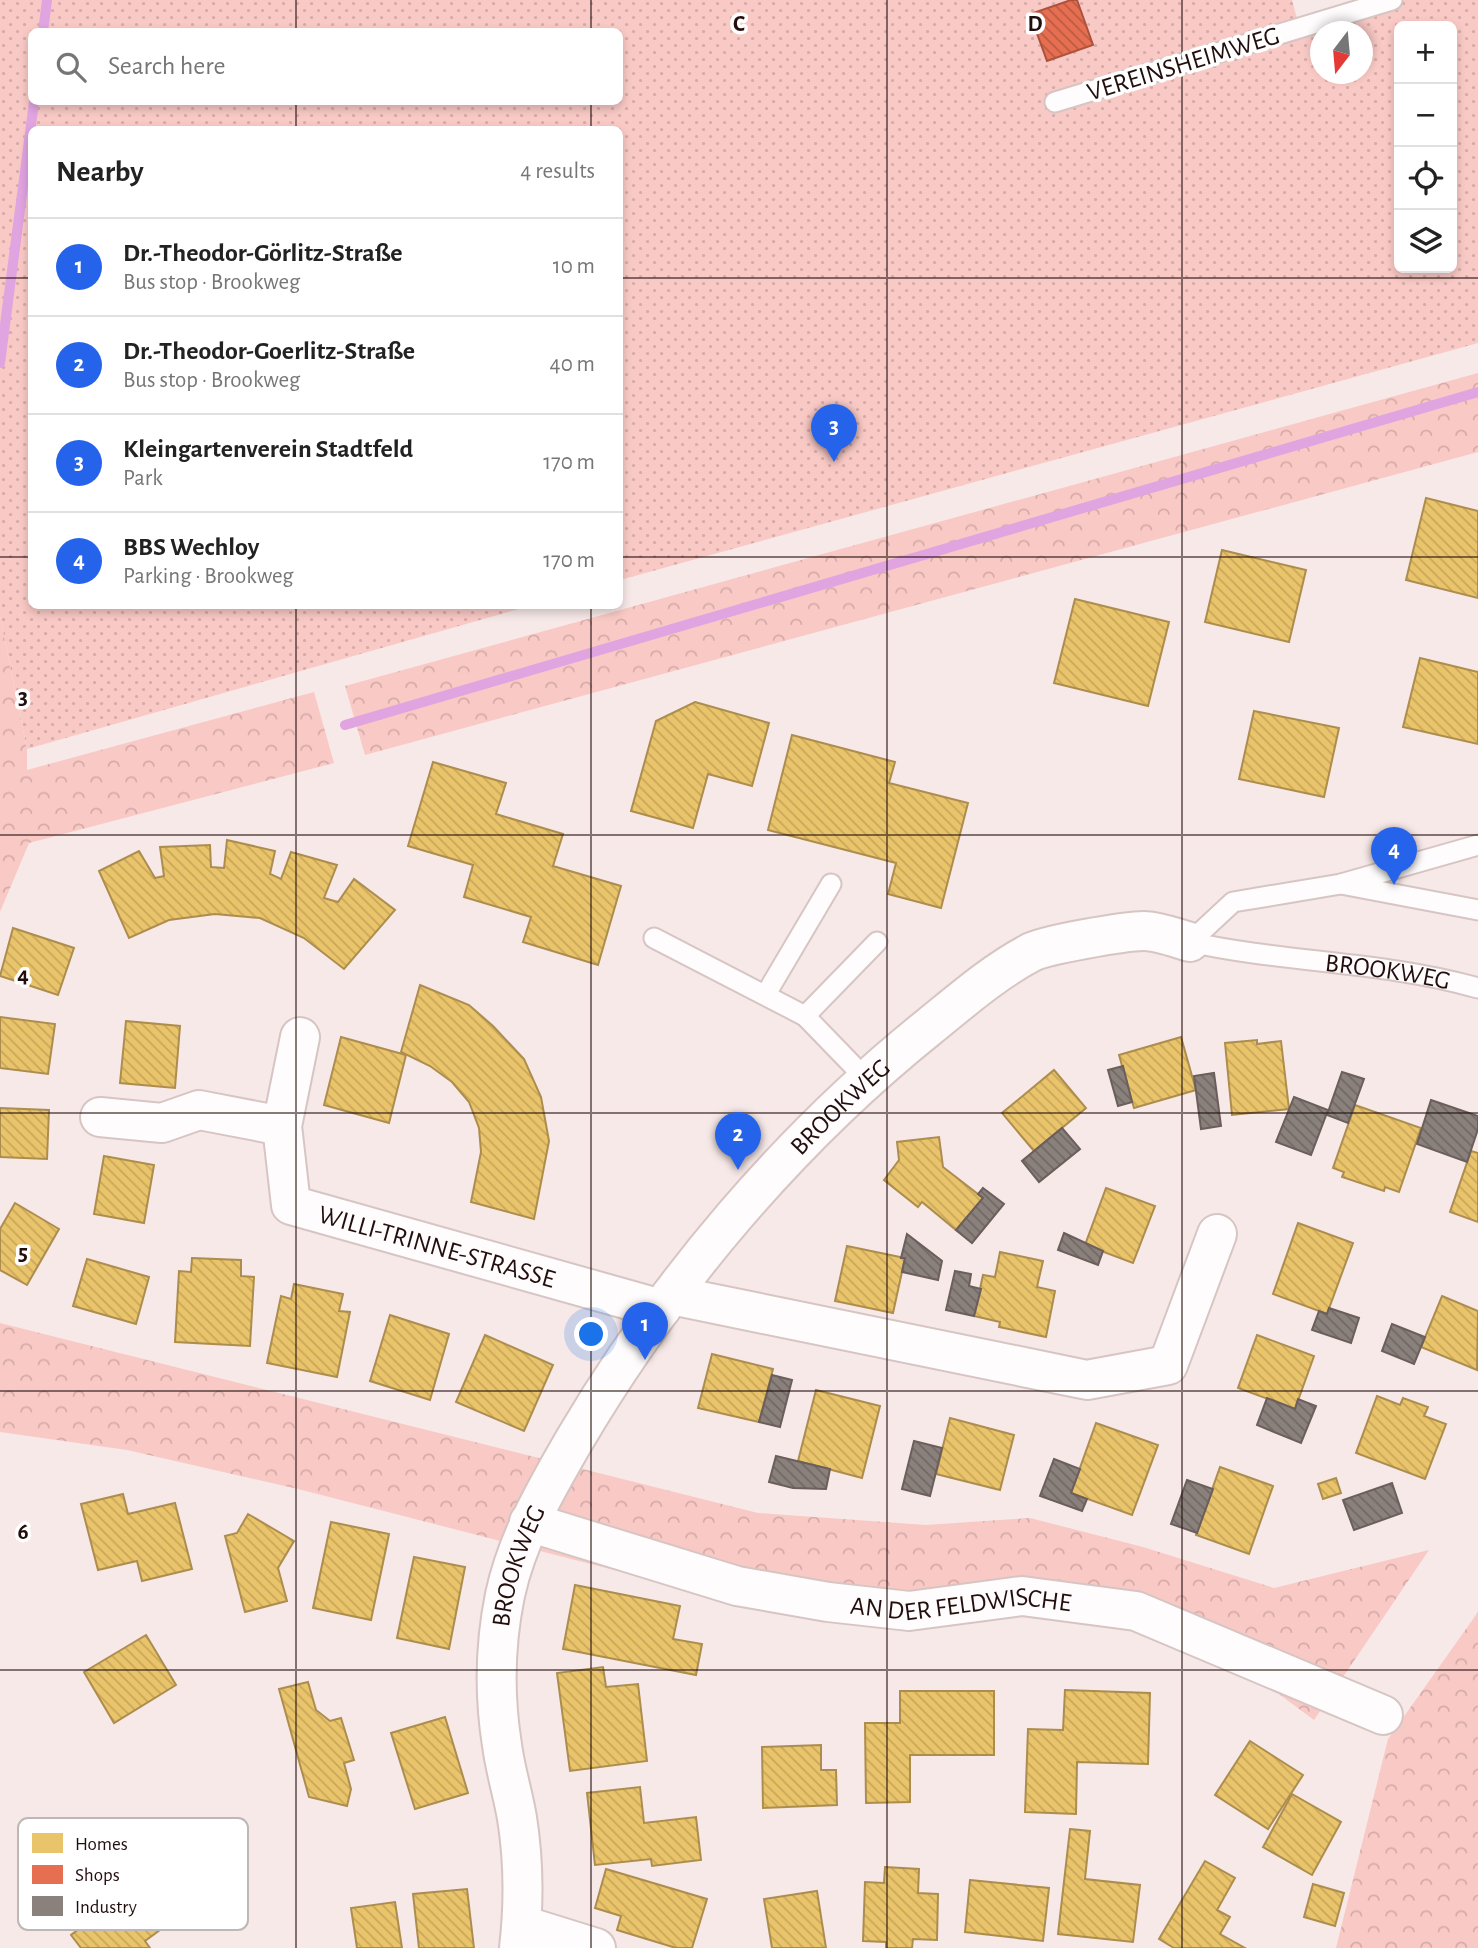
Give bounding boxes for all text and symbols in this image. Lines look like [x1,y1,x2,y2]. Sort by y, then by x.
text: C [733,13,745,36]
text: D [1027,13,1043,36]
north arrow [1310,21,1373,84]
map controls [1394,21,1457,273]
button: + [1394,21,1457,84]
street label: VEREINSHEIMWEG [1084,22,1283,106]
search box [28,28,623,105]
icon: search [52,48,90,86]
text: Search here [108,53,226,79]
button: − [1394,84,1457,147]
button: locate [1394,147,1457,210]
text: Nearby [56,157,144,187]
text: 4 results [520,160,595,183]
button: layers [1394,210,1457,273]
text: Dr.-Theodor-Görlitz-Straße [123,240,403,266]
text: 1 [75,255,83,278]
text: 10 m [553,255,595,278]
text: Bus stop · Brookweg [123,271,300,294]
text: Dr.-Theodor-Goerlitz-Straße [123,338,415,364]
text: 2 [74,353,84,376]
text: 40 m [550,353,595,376]
text: Bus stop · Brookweg [123,369,300,392]
pin: 3 [811,404,857,462]
text: Kleingartenverein Stadtfeld [123,436,413,462]
text: 3 [74,451,84,474]
text: 170 m [543,451,595,474]
text: Park [123,467,163,490]
text: BBS Wechloy [123,534,259,560]
text: 4 [73,549,85,572]
text: 170 m [543,549,595,572]
text: Parking · Brookweg [123,565,294,588]
text: 3 [18,686,28,709]
pin: 4 [1371,827,1417,885]
street label: BROOKWEG [1324,950,1453,994]
text: 4 [17,964,29,987]
street label: BROOKWEG [786,1054,895,1160]
pin: 2 [715,1112,761,1170]
street label: WILLI-TRINNE-STRASSE [315,1201,558,1293]
text: 5 [18,1242,28,1265]
pin: 1 [622,1302,668,1360]
your location [574,1317,608,1351]
street label: BROOKWEG [488,1501,550,1628]
text: 6 [17,1521,29,1544]
street label: AN DER FELDWISCHE [849,1583,1073,1626]
legend [18,1818,248,1930]
text: Homes [75,1835,128,1854]
text: Shops [75,1866,120,1885]
text: Industry [75,1898,137,1917]

